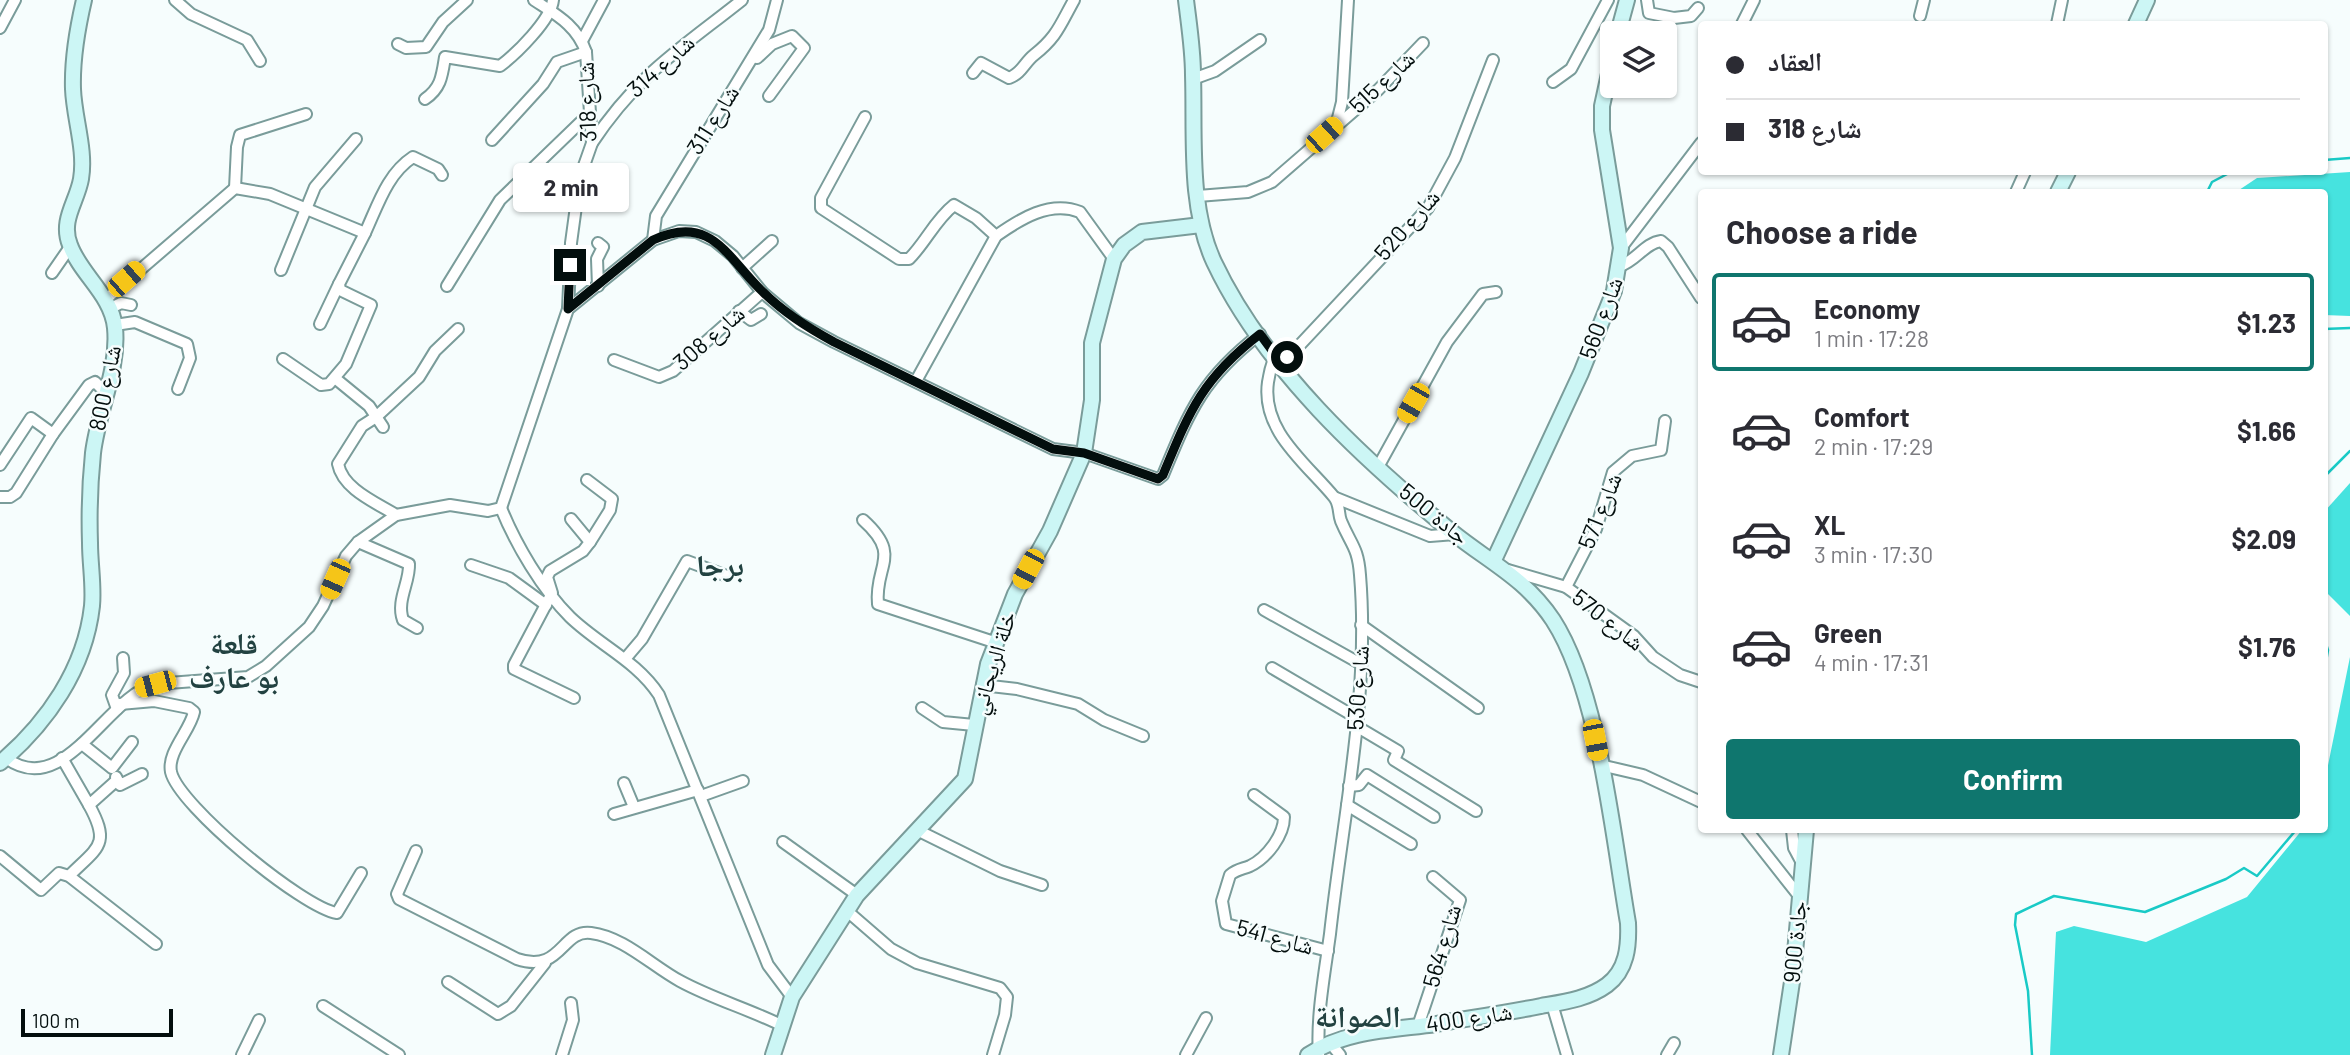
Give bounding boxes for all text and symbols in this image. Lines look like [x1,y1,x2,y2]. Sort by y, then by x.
map controls [1600,21,1677,98]
button: layers [1600,21,1677,98]
street label: شارع 314 [621,28,701,104]
street label: شارع 515 [1343,44,1421,120]
text: العقاد [1768,45,1822,76]
street label: شارع 318 [571,61,603,143]
street label: شارع 311 [680,80,746,160]
text: شارع 318 [1768,112,1862,143]
car [1302,113,1347,157]
callout: 2 min [512,163,628,212]
text: 2 min [543,173,599,201]
street label: شارع 520 [1368,183,1446,267]
text: Choose a ride [1726,212,1918,250]
route end [554,249,586,281]
car [104,257,149,301]
street label: شارع 560 [1572,273,1630,363]
icon: car [1730,291,1793,354]
text: Economy [1814,293,1920,324]
street label: شارع 308 [667,299,751,377]
text: $1.23 [2237,307,2296,338]
text: 1 min · 17:28 [1814,324,1929,352]
route start [1271,341,1303,373]
street label: شارع 800 [82,343,128,433]
car [1394,380,1433,426]
icon: car [1730,399,1793,462]
text: Comfort [1814,401,1910,432]
text: $1.66 [2237,415,2296,446]
text: 2 min · 17:29 [1814,432,1933,460]
street label: شارع 571 [1571,469,1629,553]
street label: جادة 500 [1394,477,1475,550]
icon: car [1730,507,1793,570]
text: XL [1814,509,1845,540]
text: $2.09 [2232,523,2296,554]
text: 3 min · 17:30 [1814,540,1933,568]
district label: برجا [696,546,744,583]
car [1009,546,1048,592]
car [317,556,354,602]
street label: شارع 570 [1566,582,1650,658]
street label: خلة الريحاني [963,608,1027,719]
icon: car [1730,615,1793,678]
text: Green [1814,617,1882,648]
district label: قلعة بو عارف [189,624,279,695]
text: $1.76 [2238,631,2296,662]
street label: شارع 530 [1340,645,1376,731]
text: 4 min · 17:31 [1814,648,1929,676]
car [132,668,179,700]
car [1581,717,1610,763]
button: Confirm [1726,739,2300,819]
street label: جادة 900 [1776,900,1812,984]
street label: شارع 564 [1416,901,1468,991]
street label: شارع 541 [1233,912,1317,962]
street label: شارع 400 [1424,996,1514,1040]
district label: الصوانة [1315,997,1401,1034]
scale bar [21,1006,173,1038]
text: 100 m [32,1009,80,1032]

